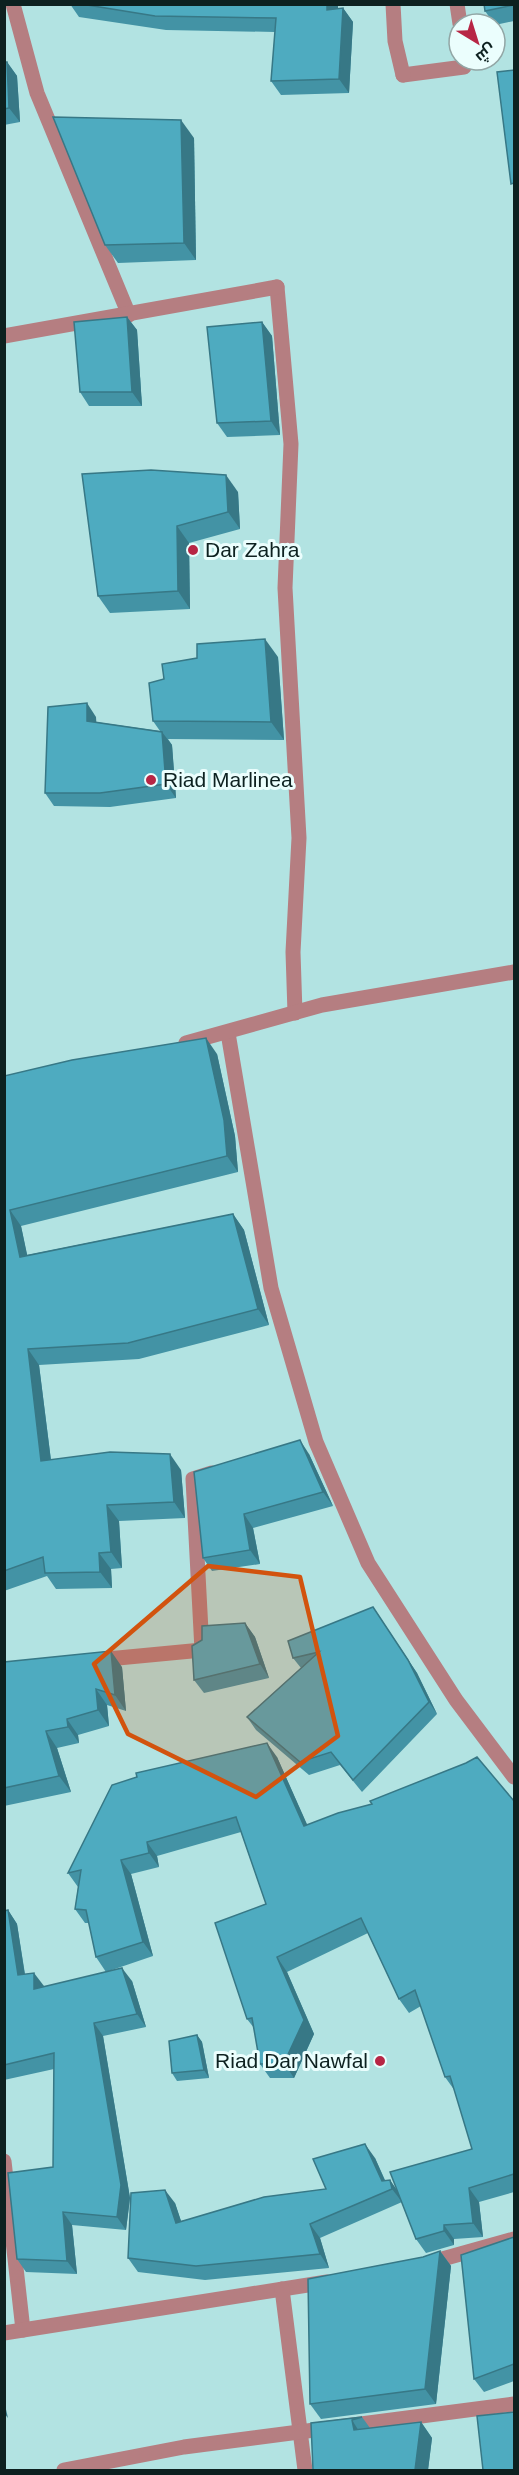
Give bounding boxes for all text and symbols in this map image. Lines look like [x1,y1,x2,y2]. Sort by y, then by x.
north arrow [447,12,507,72]
text: ش [472,40,499,66]
place label: Dar Zahra [205,538,300,561]
marker: Dar Zahra [186,543,200,557]
place label: Riad Marlinea [163,768,293,791]
marker: Riad Marlinea [144,773,158,787]
place label: Riad Dar Nawfal [215,2049,368,2072]
marker: Riad Dar Nawfal [373,2054,387,2068]

